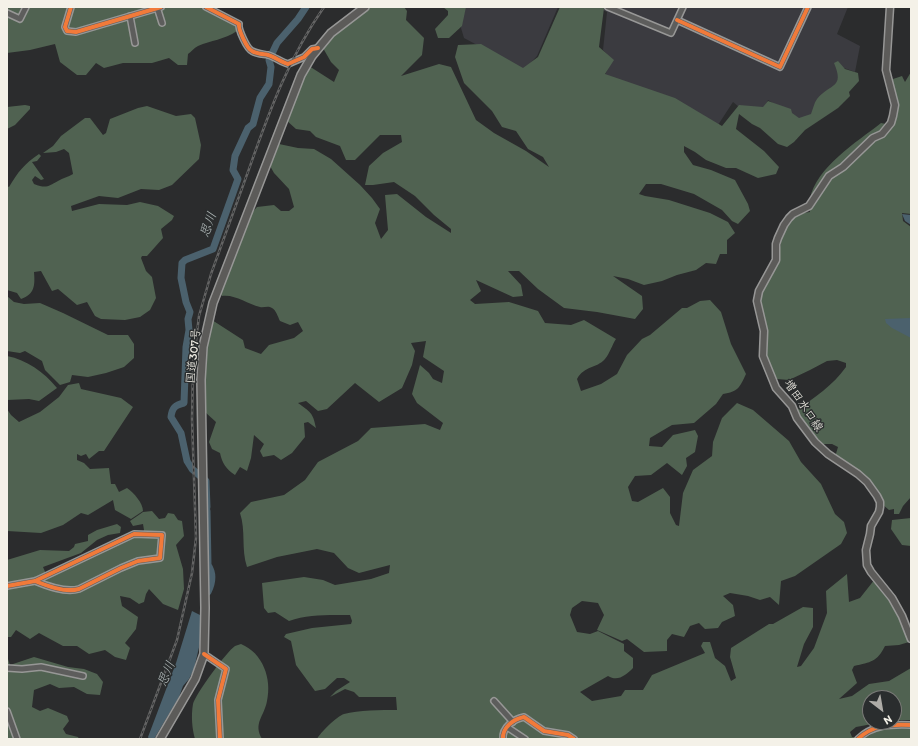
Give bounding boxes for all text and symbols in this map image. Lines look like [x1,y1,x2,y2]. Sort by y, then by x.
water label: 思川 [197,210,221,240]
street label: 国道307号 [184,327,204,385]
street label: 増田水口線 [780,377,826,435]
water label: 思川 [155,659,179,689]
north arrow [862,690,902,730]
text: N [881,712,894,727]

